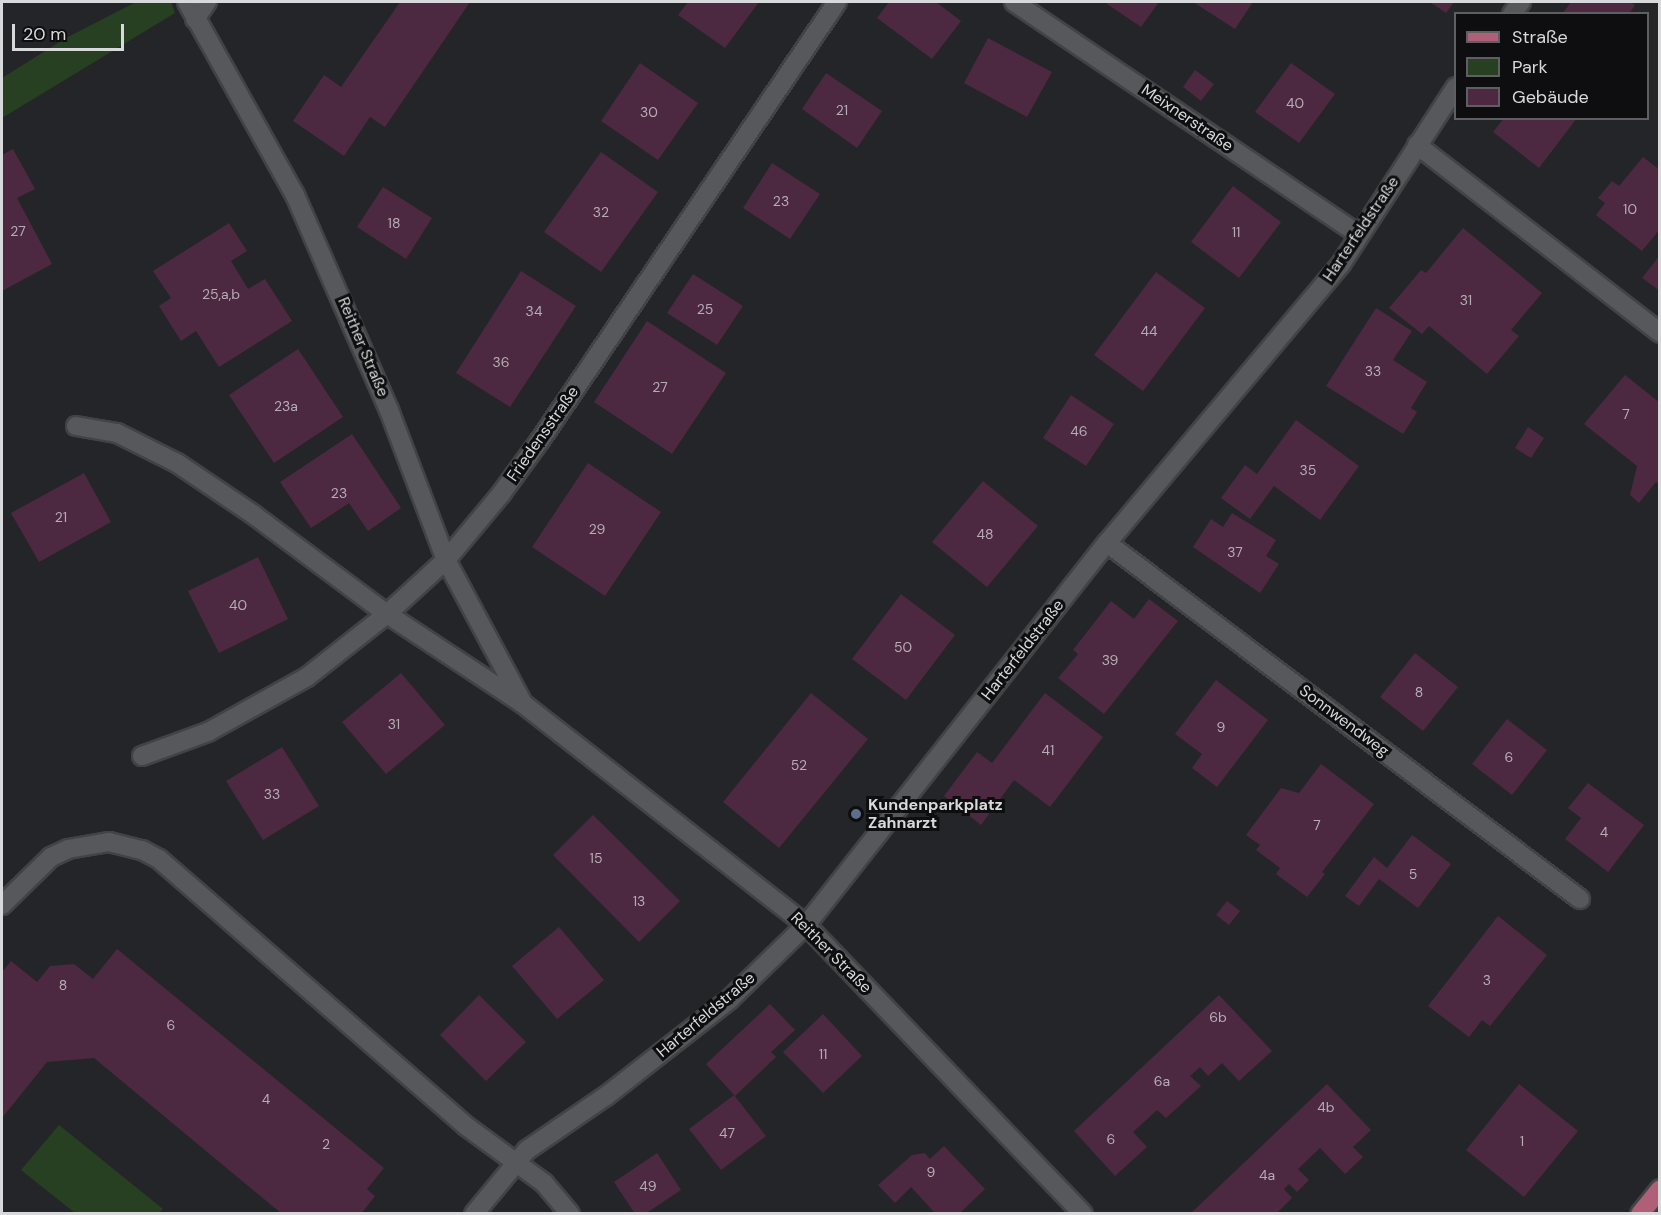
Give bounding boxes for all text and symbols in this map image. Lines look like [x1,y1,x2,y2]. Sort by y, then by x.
scale bar [15,12,128,50]
legend [1454,12,1649,120]
text: 20 m [23,22,66,46]
text: Straße [1512,25,1568,49]
text: Park [1512,55,1548,79]
street label: Meixnerstraße [1137,80,1237,156]
text: Gebäude [1512,85,1589,109]
house number: 40 [1286,95,1304,111]
house number: 21 [836,102,848,118]
house number: 30 [640,104,658,120]
street label: Harterfeldstraße [1319,173,1403,285]
house number: 23 [773,193,789,209]
house number: 10 [1623,201,1637,217]
house number: 32 [593,204,609,220]
house number: 18 [388,215,400,231]
house number: 27 [10,223,26,239]
house number: 11 [1232,224,1240,240]
house number: 25,a,b [202,286,240,302]
house number: 31 [1460,292,1472,308]
street label: Reither Straße [333,294,393,400]
house number: 25 [697,301,713,317]
house number: 34 [526,303,542,319]
house number: 44 [1141,323,1157,339]
house number: 36 [492,354,510,370]
house number: 33 [1365,363,1381,379]
house number: 27 [652,379,668,395]
street label: Friedensstraße [503,383,583,485]
house number: 23a [274,398,298,414]
house number: 7 [1622,406,1630,422]
house number: 46 [1070,423,1088,439]
house number: 35 [1300,462,1316,478]
house number: 23 [331,485,347,501]
house number: 21 [55,509,67,525]
house number: 29 [589,521,605,537]
house number: 48 [976,526,994,542]
house number: 37 [1227,544,1243,560]
street label: Harterfeldstraße [978,596,1068,704]
house number: 40 [229,597,247,613]
house number: 50 [894,639,912,655]
house number: 39 [1102,652,1118,668]
street label: Sonnwendweg [1295,681,1393,761]
house number: 8 [1415,684,1423,700]
house number: 31 [388,716,400,732]
house number: 9 [1217,719,1225,735]
house number: 41 [1042,742,1054,758]
house number: 6 [1505,749,1513,765]
house number: 52 [791,757,807,773]
house number: 33 [264,786,280,802]
place label: Kundenparkplatz Zahnarzt [868,795,1002,833]
marker: Kundenparkplatz Zahnarzt [849,807,863,821]
house number: 7 [1313,817,1321,833]
house number: 4 [1600,824,1608,840]
house number: 15 [590,850,602,866]
house number: 5 [1409,866,1417,882]
house number: 13 [633,893,645,909]
street label: Reither Straße [787,909,875,997]
street label: Harterfeldstraße [653,968,759,1062]
house number: 3 [1483,972,1491,988]
house number: 8 [59,977,67,993]
house number: 6b [1209,1009,1227,1025]
house number: 6 [167,1017,175,1033]
house number: 11 [819,1046,827,1062]
house number: 6a [1154,1073,1170,1089]
house number: 4 [262,1091,270,1107]
house number: 4b [1317,1099,1335,1115]
house number: 47 [719,1125,735,1141]
house number: 6 [1107,1131,1115,1147]
house number: 1 [1520,1133,1524,1149]
house number: 2 [322,1136,330,1152]
house number: 9 [927,1164,935,1180]
house number: 4a [1259,1167,1275,1183]
house number: 49 [639,1178,657,1194]

